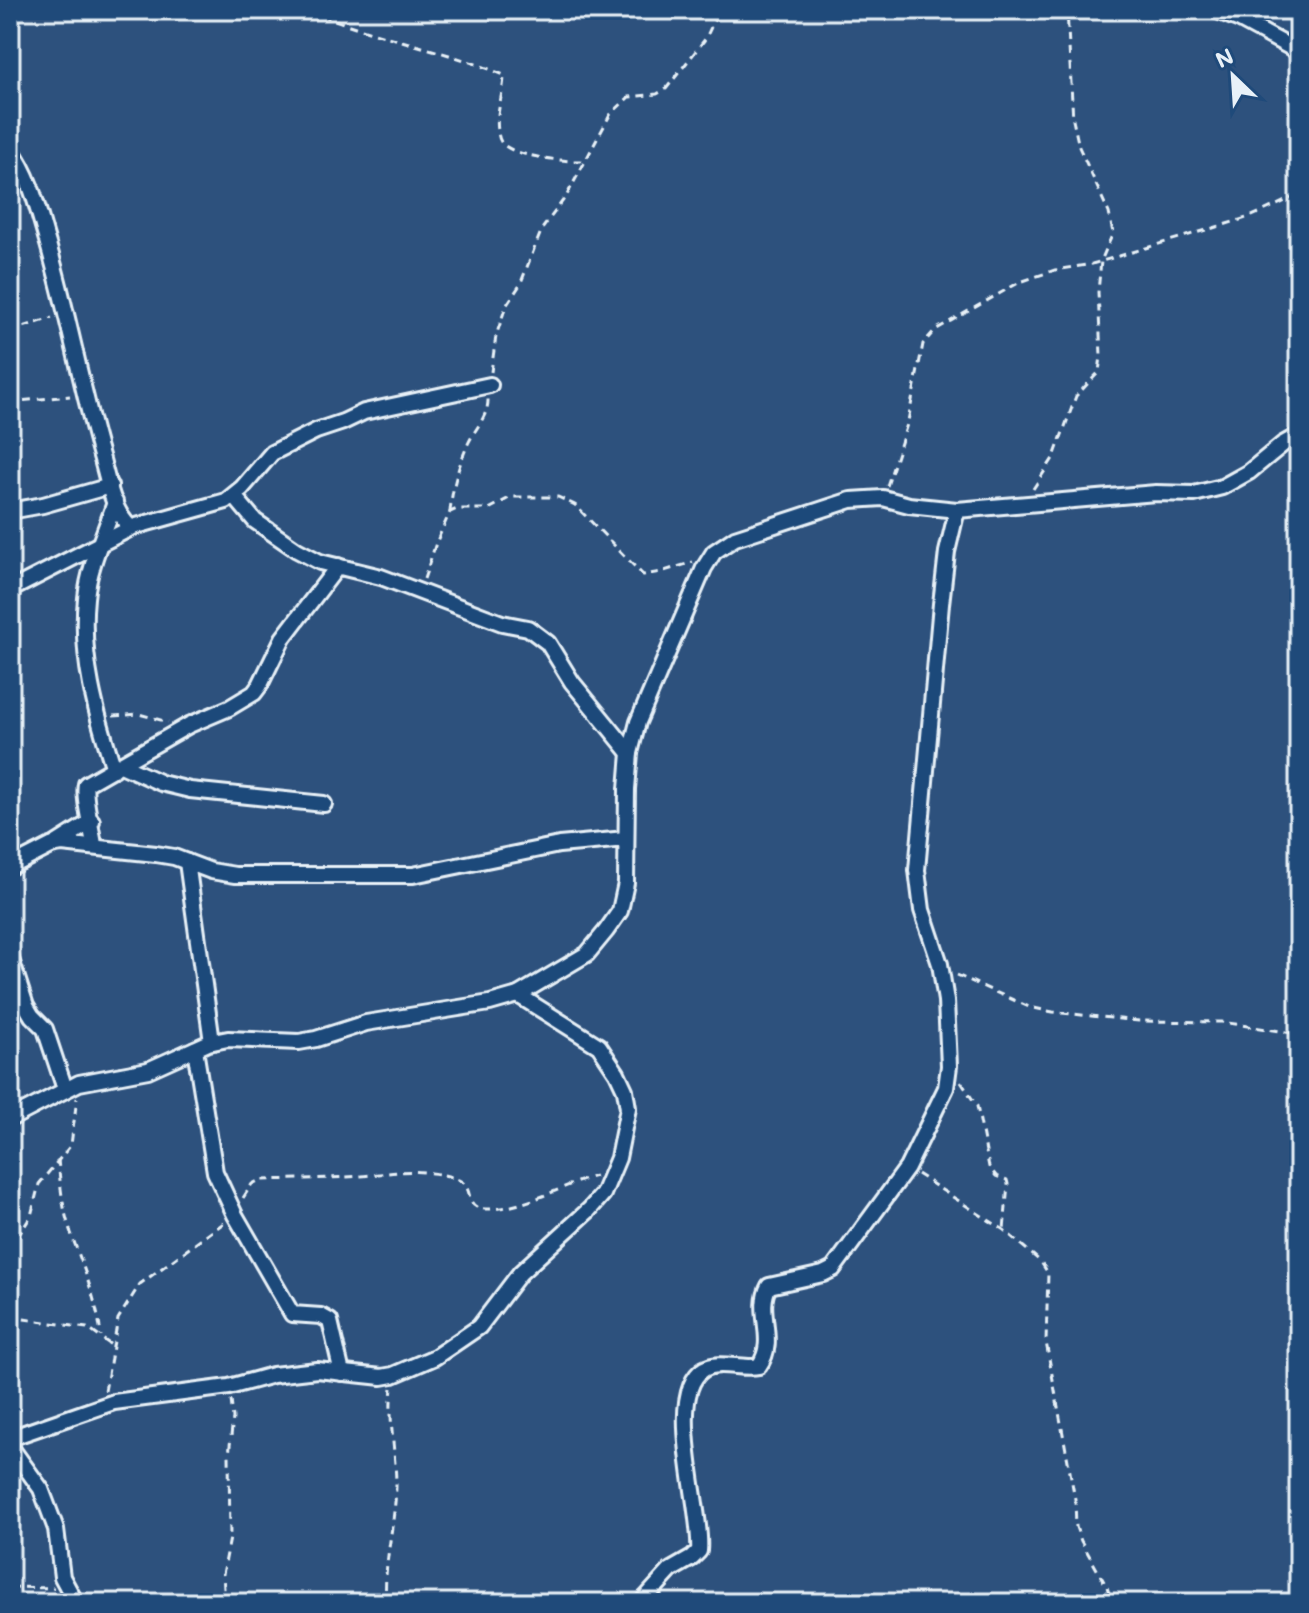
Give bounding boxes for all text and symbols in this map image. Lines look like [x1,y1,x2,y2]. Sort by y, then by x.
north arrow [1193,36,1273,116]
text: N [1211,41,1238,74]

